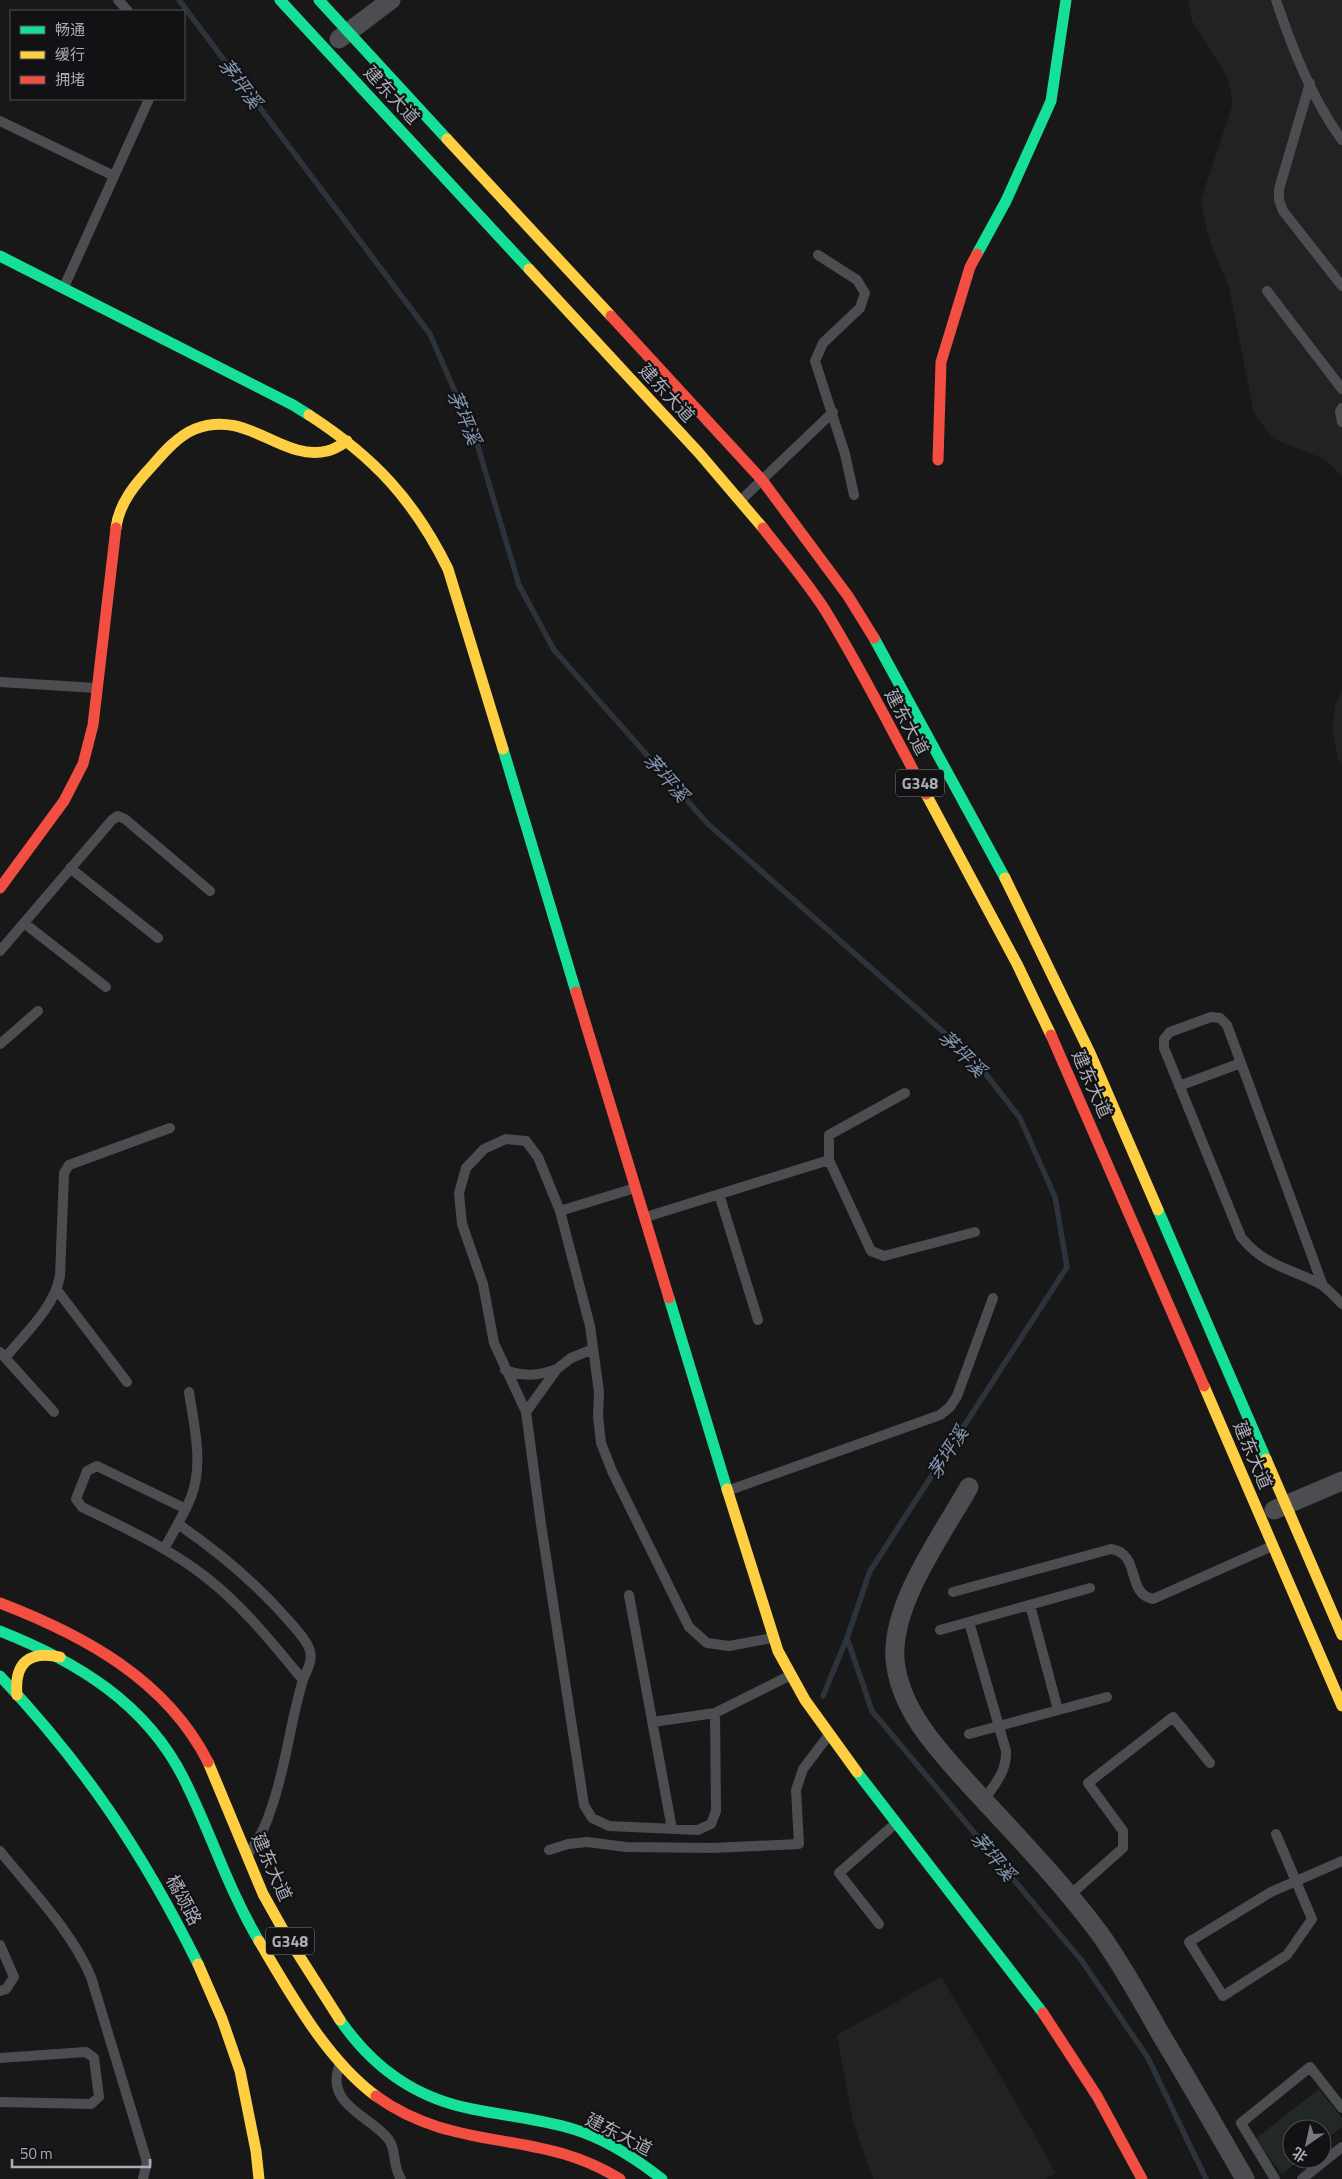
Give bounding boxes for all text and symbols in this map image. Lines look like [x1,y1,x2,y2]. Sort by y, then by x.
legend [10,10,185,100]
text: 畅通 [55,18,85,41]
text: 缓行 [55,43,85,66]
water label: 茅坪溪 [212,52,271,116]
street label: 建东大道 [358,59,426,131]
text: 拥堵 [55,68,85,91]
street label: 建东大道 [633,357,701,429]
water label: 茅坪溪 [441,385,490,451]
street label: 建东大道 [878,684,936,760]
water label: 茅坪溪 [637,746,698,810]
road number: G348 [896,770,944,796]
water label: 茅坪溪 [933,1023,995,1085]
street label: 建东大道 [1065,1046,1119,1122]
street label: 建东大道 [1227,1417,1279,1493]
water label: 茅坪溪 [919,1419,976,1484]
water label: 茅坪溪 [965,1825,1025,1889]
street label: 建东大道 [245,1829,299,1905]
street label: 橘颂路 [159,1870,209,1930]
road number: G348 [266,1928,314,1954]
street label: 建东大道 [581,2106,657,2162]
north arrow [1282,2119,1332,2169]
scale bar [12,2136,150,2168]
text: 50 m [20,2142,53,2165]
text: 北 [1288,2143,1311,2168]

